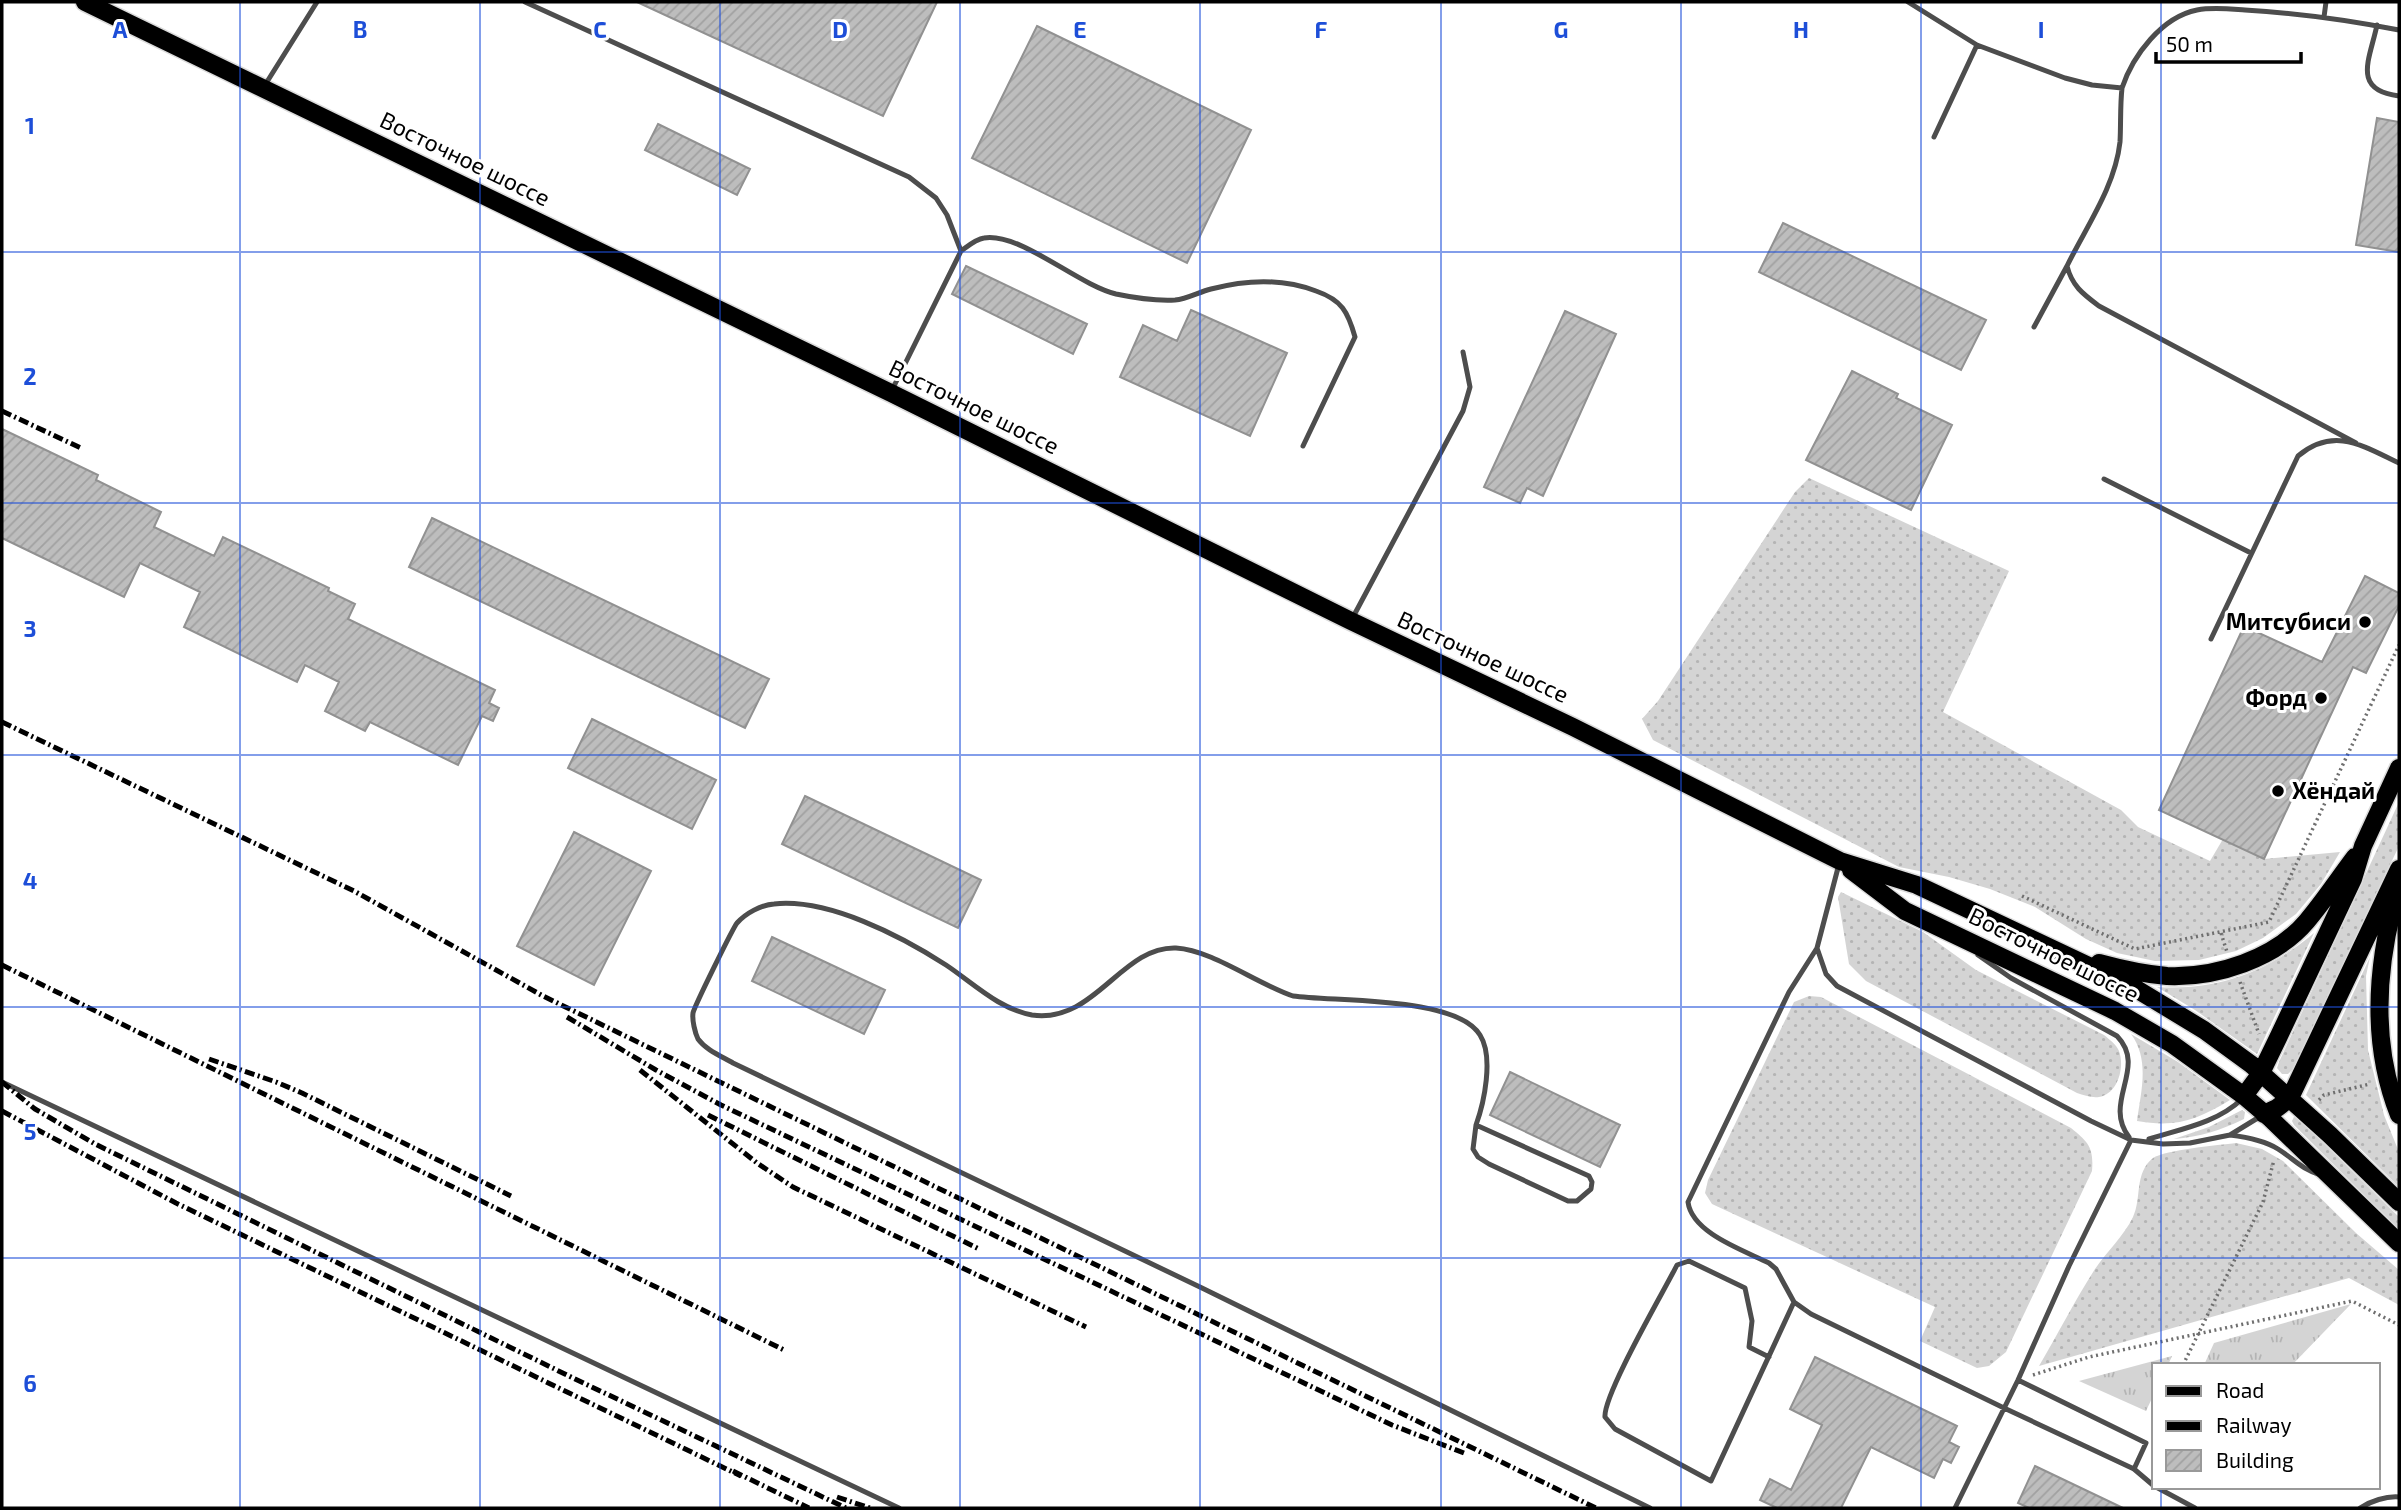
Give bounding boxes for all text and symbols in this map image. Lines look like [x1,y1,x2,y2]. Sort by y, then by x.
text: A [112,15,128,43]
text: B [353,15,367,43]
text: C [593,15,607,43]
text: D [832,15,848,43]
text: E [1073,15,1087,43]
text: F [1315,15,1328,43]
text: G [1554,15,1568,43]
text: H [1793,15,1809,43]
text: I [2038,15,2044,43]
scale bar [2156,21,2301,65]
text: 50 m [2166,31,2213,56]
street label: Восточное шоссе [376,105,555,211]
text: 1 [25,111,35,139]
street label: Восточное шоссе [885,353,1064,459]
text: 2 [23,362,37,390]
street label: Восточное шоссе [1393,604,1573,708]
place label: Митсубиси [2226,607,2351,635]
text: 3 [23,614,37,642]
marker: Митсубиси [2357,614,2373,630]
place label: Форд [2245,683,2307,711]
marker: Форд [2313,690,2329,706]
place label: Хёндай [2292,776,2375,804]
marker: Хёндай [2270,783,2286,799]
text: 4 [23,866,37,894]
street label: Восточное шоссе [1965,901,2144,1007]
text: 5 [24,1117,36,1145]
legend [2152,1363,2380,1489]
text: 6 [23,1369,37,1397]
text: Road [2216,1377,2264,1402]
text: Railway [2216,1412,2292,1437]
text: Building [2216,1447,2294,1472]

